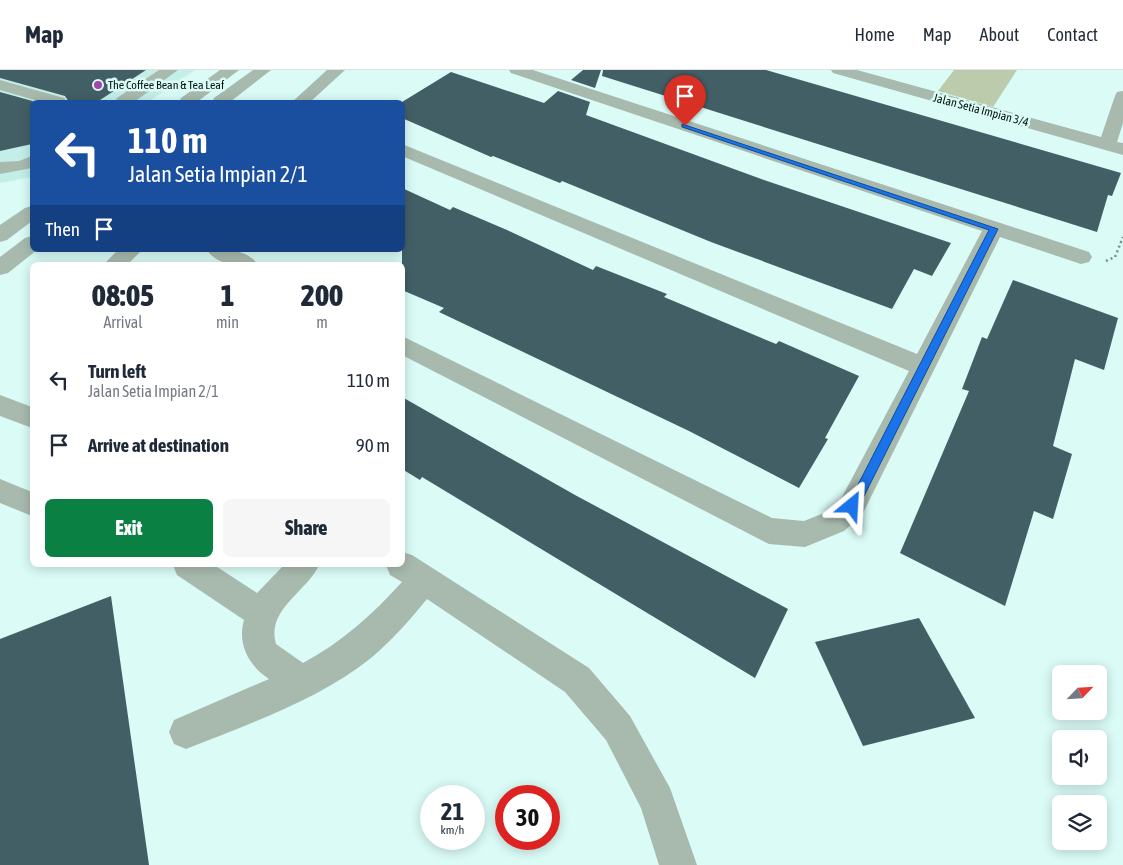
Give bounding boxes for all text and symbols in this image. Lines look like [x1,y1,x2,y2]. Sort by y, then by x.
text: Map [25,21,64,48]
text: Home [855,24,895,45]
text: Map [923,24,952,45]
text: About [980,24,1019,45]
text: Contact [1047,24,1098,45]
pin [664,75,706,126]
place label: The Coffee Bean & Tea Leaf [108,78,225,92]
marker: The Coffee Bean & Tea Leaf [92,79,104,91]
icon: arrive [671,82,699,110]
street label: Jalan Setia Impian 3/4 [932,91,1031,130]
icon: left [45,120,110,185]
text: 110 m [128,120,207,160]
text: Jalan Setia Impian 2/1 [128,161,308,187]
icon: arrive [90,215,118,243]
text: Then [45,218,80,240]
text: 08:05 [92,278,154,312]
text: 1 [220,278,235,312]
text: 200 [301,278,343,312]
text: Arrival [103,313,143,331]
text: min [216,313,239,331]
text: m [316,313,328,331]
text: Turn left [88,360,146,382]
icon: left [45,366,73,394]
text: 110 m [347,369,390,391]
text: Jalan Setia Impian 2/1 [88,382,219,400]
icon: arrive [45,431,73,459]
text: Arrive at destination [88,434,229,456]
text: 90 m [356,434,390,456]
position arrow [825,479,877,531]
button: Exit [45,499,213,557]
button: Share [223,499,390,557]
north arrow [1052,665,1108,720]
map controls [1052,665,1107,850]
button: sound [1052,730,1107,785]
speed limit sign: 30 [495,785,560,850]
button: layers [1052,795,1107,850]
text: 21 [441,797,464,825]
text: km/h [441,823,464,837]

